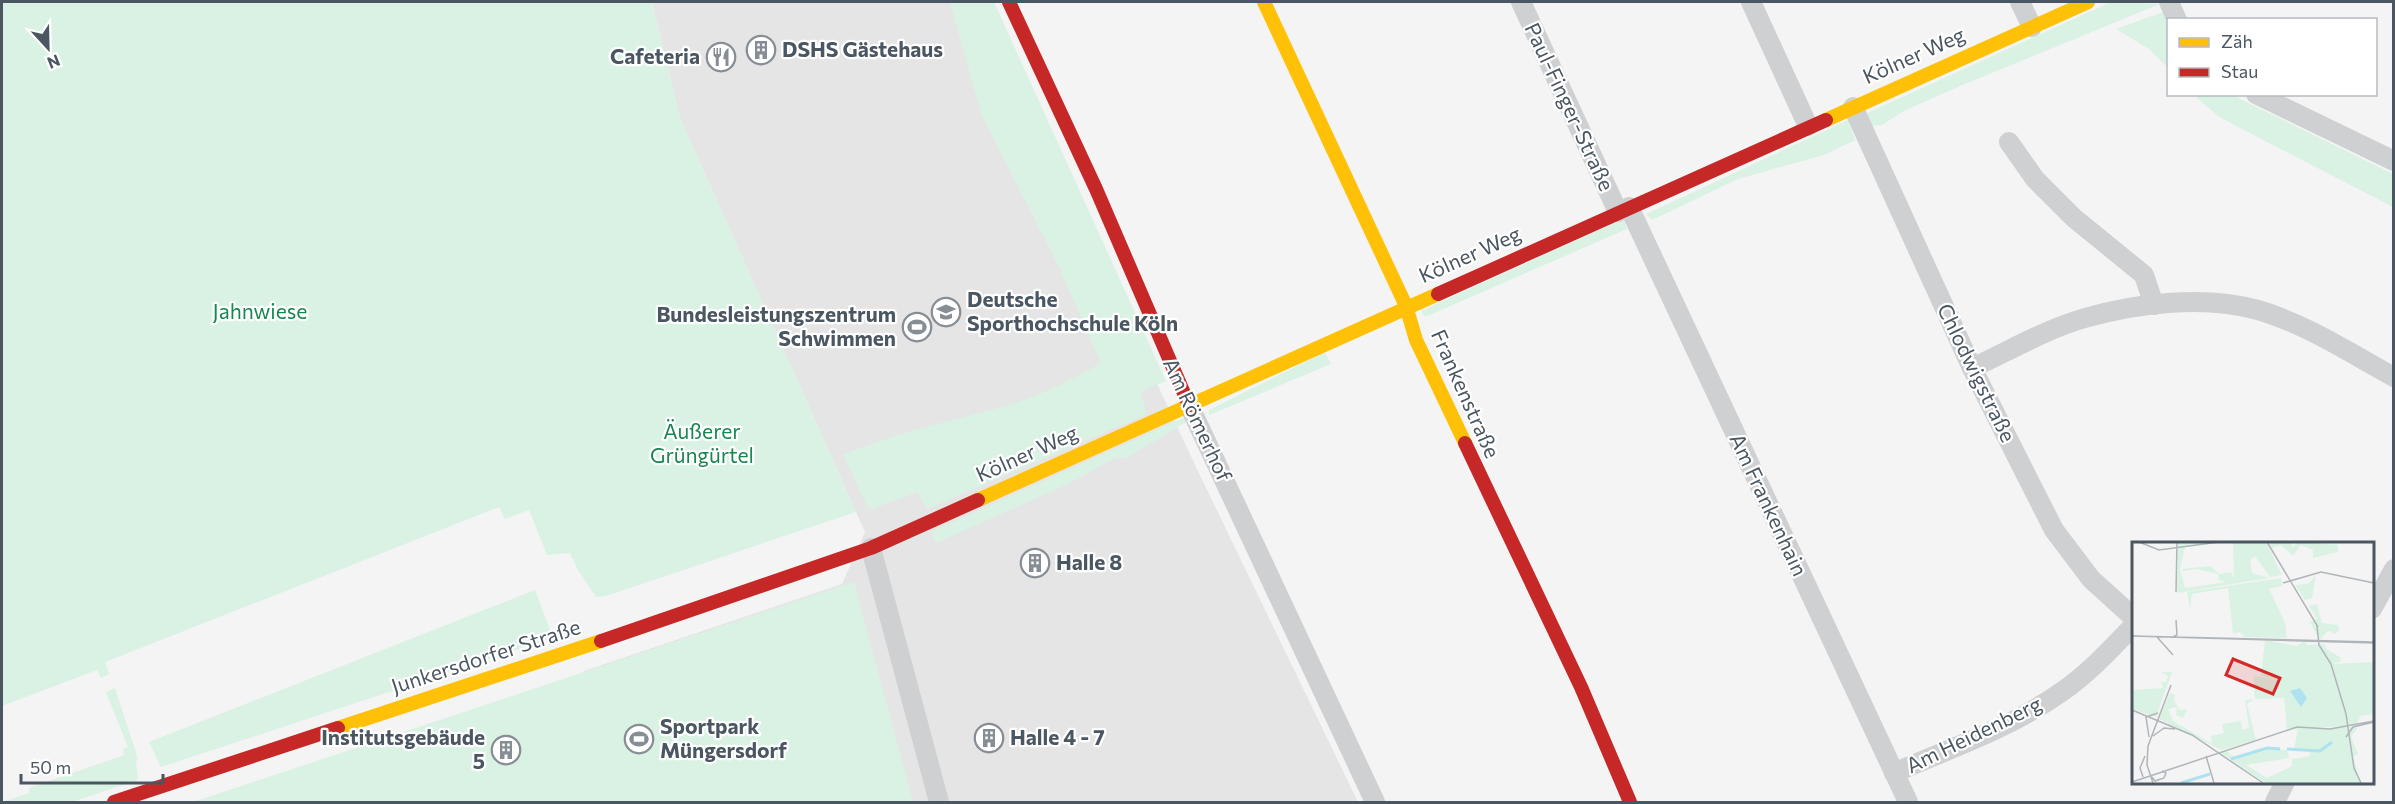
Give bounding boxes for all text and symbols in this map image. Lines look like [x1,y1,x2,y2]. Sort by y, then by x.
north arrow [18,18,78,78]
street label: Paul-Finger-Straße [1520,18,1620,194]
legend [2167,18,2377,96]
street label: Kölner Weg [1858,21,1968,88]
text: Zäh [2221,30,2253,52]
building icon: DSHS Gästehaus [745,34,777,66]
place label: DSHS Gästehaus [782,36,943,61]
restaurant icon: Cafeteria [705,41,737,73]
place label: Cafeteria [610,43,700,68]
text: N [45,51,63,73]
text: Stau [2221,60,2258,82]
street label: Kölner Weg [1414,220,1524,287]
place label: Deutsche Sporthochschule Köln [967,286,1178,335]
school or university icon: Deutsche Sporthochschule Köln [930,296,962,328]
park label: Jahnwiese [213,298,307,323]
street label: Chlodwigstraße [1933,299,2022,446]
place label: Bundesleistungszentrum Schwimmen [656,301,896,350]
sports icon: Bundesleistungszentrum Schwimmen [901,311,933,343]
street label: Frankenstraße [1427,325,1506,462]
street label: Am Römerhof [1159,354,1238,486]
park label: Äußerer Grüngürtel [650,418,754,467]
street label: Kölner Weg [971,419,1081,486]
street label: Am Frankenhain [1725,429,1813,580]
inset map [2132,542,2374,783]
building icon: Halle 8 [1019,547,1051,579]
place label: Halle 8 [1056,549,1122,574]
street label: Junkersdorfer Straße [388,613,583,698]
street label: Am Heidenberg [1902,690,2045,777]
place label: Sportpark Müngersdorf [660,713,787,762]
building icon: Halle 4 - 7 [973,722,1005,754]
sports icon: Sportpark Müngersdorf [623,723,655,755]
place label: Institutsgebäude 5 [321,724,485,773]
place label: Halle 4 - 7 [1010,724,1105,749]
building icon: Institutsgebäude 5 [490,734,522,766]
scale bar [21,747,164,785]
text: 50 m [30,756,71,778]

